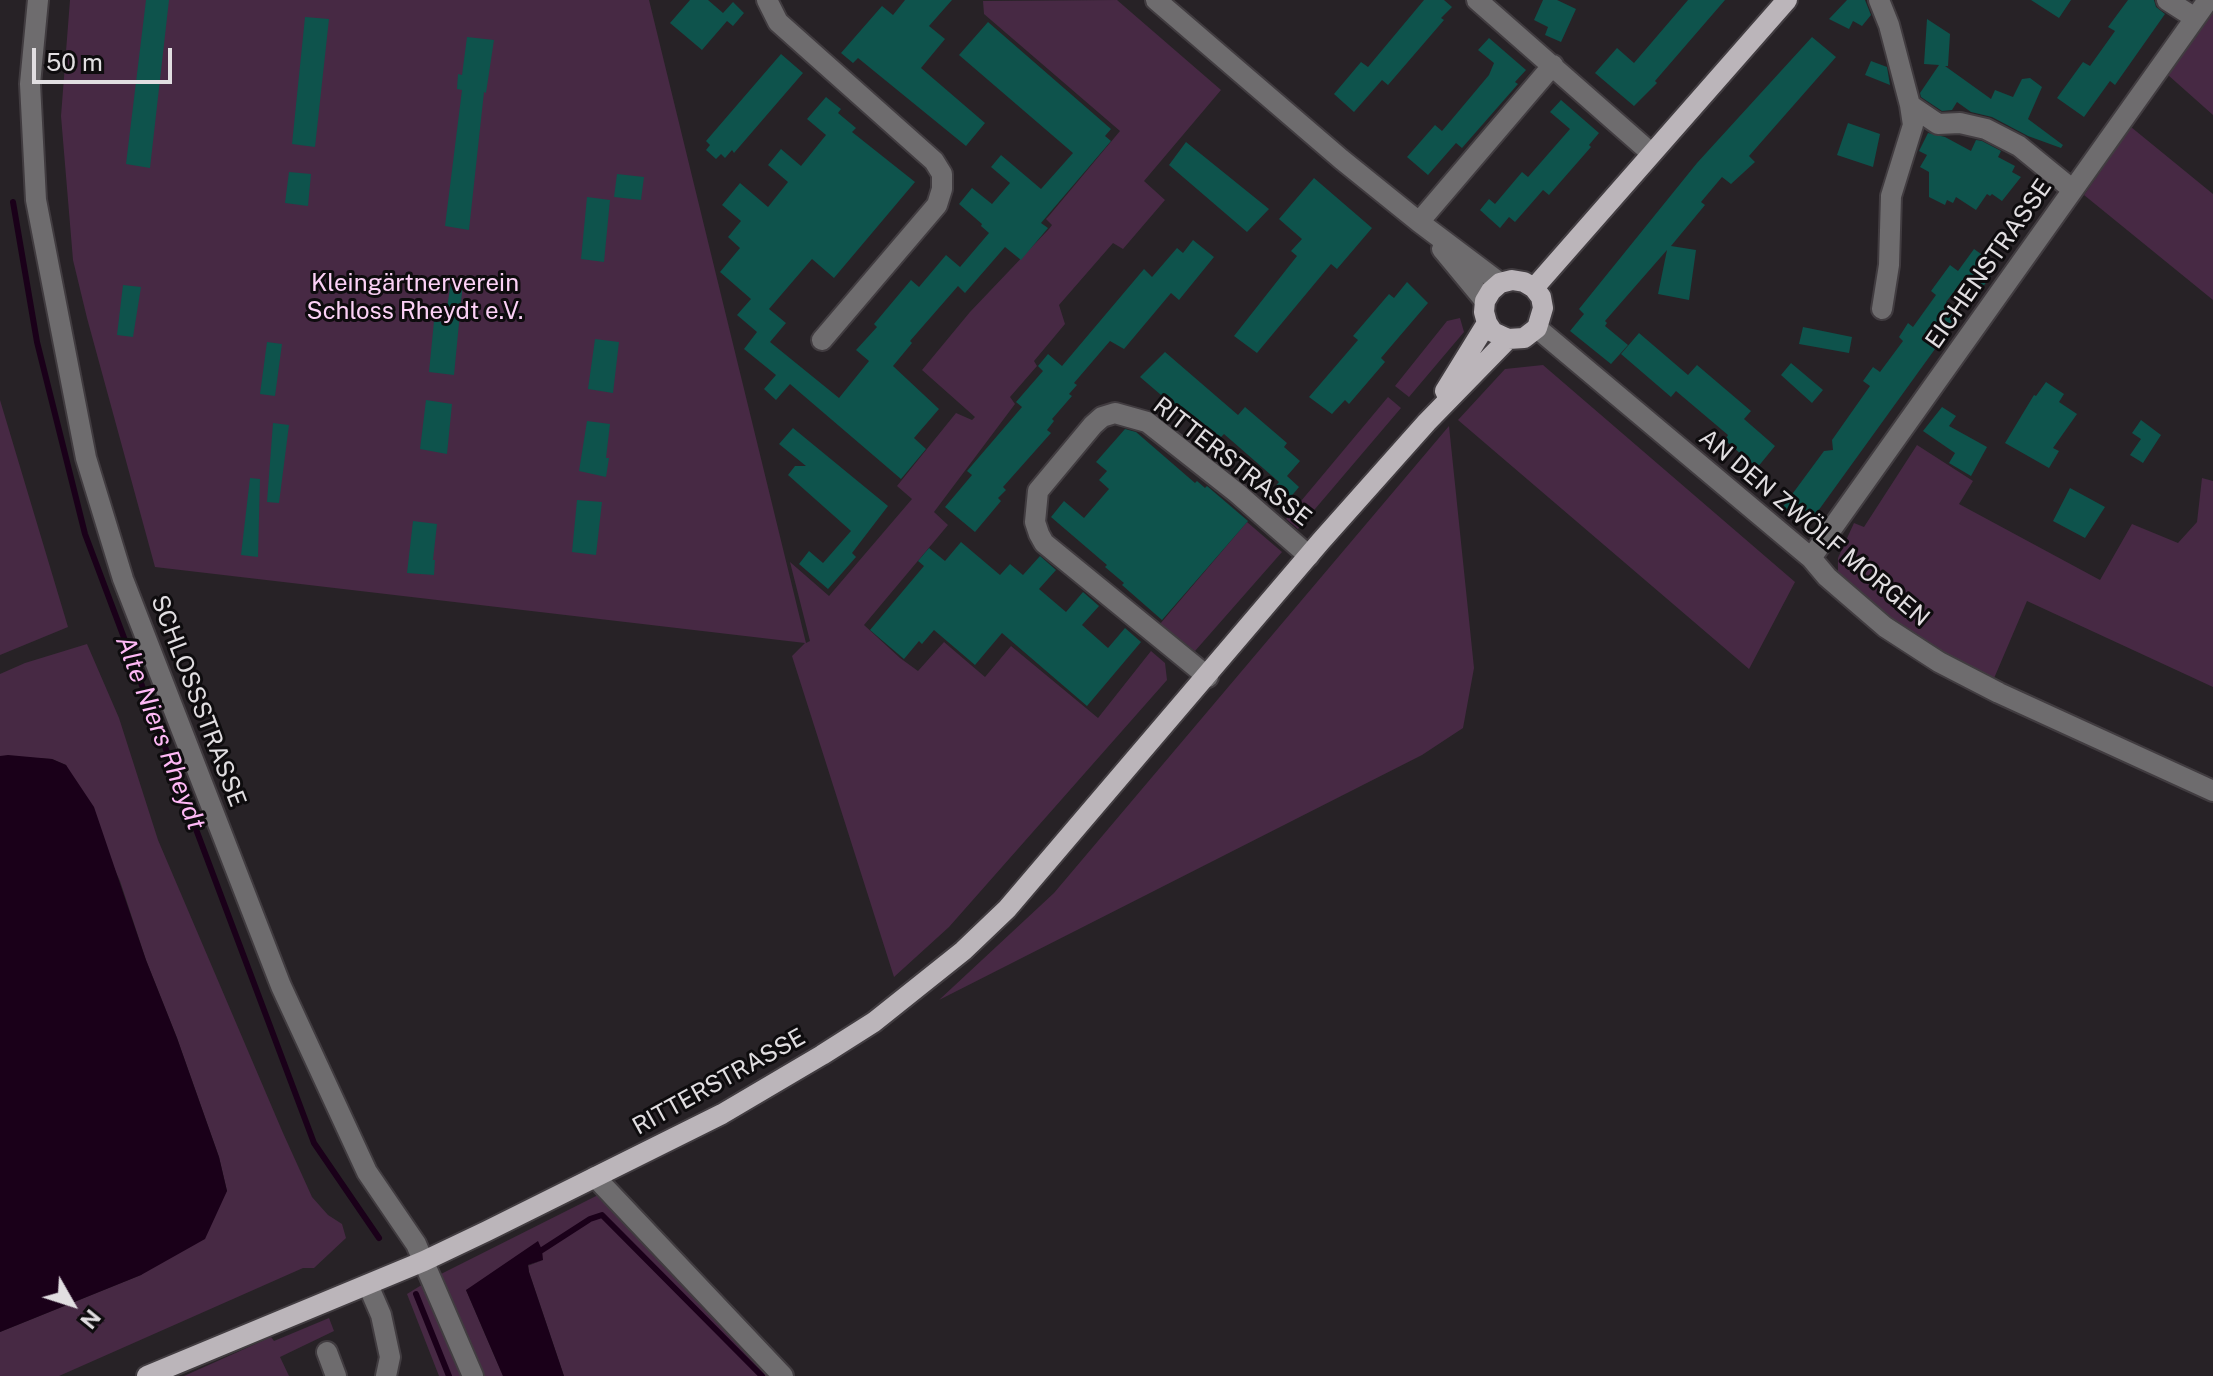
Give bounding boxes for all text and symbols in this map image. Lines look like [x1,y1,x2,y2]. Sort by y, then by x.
scale bar [36,32,176,82]
text: 50 m [46,48,103,76]
street label: EICHENSTRASSE [1920,174,2058,354]
park label: Kleingärtnerverein Schloss Rheydt e.V. [307,270,523,326]
street label: RITTERSTRASSE [1147,391,1317,533]
street label: AN DEN ZWÖLF MORGEN [1693,423,1935,633]
street label: SCHLOSSSTRASSE [144,591,252,811]
water label: Alte Niers Rheydt [109,631,211,835]
street label: RITTERSTRASSE [628,1023,810,1141]
north arrow [32,1264,112,1344]
text: N [75,1304,106,1334]

